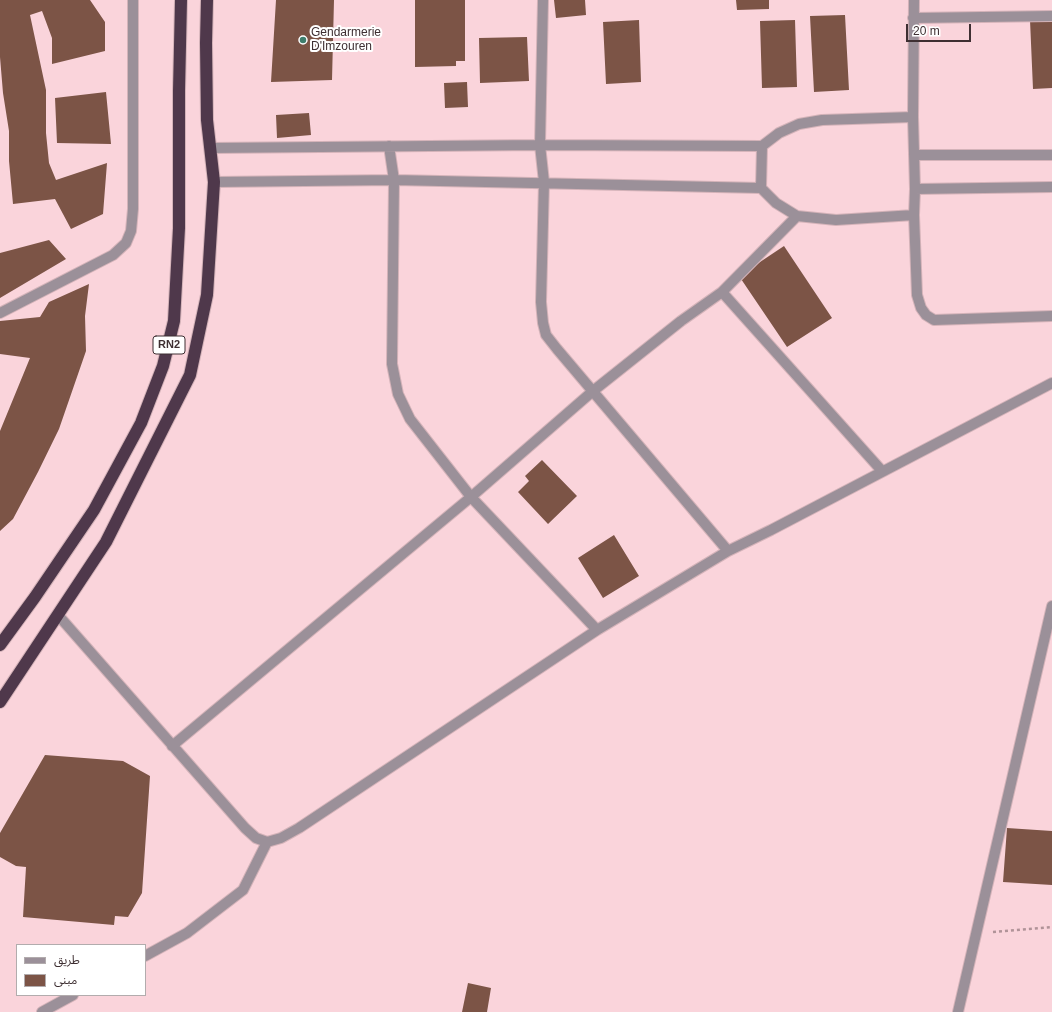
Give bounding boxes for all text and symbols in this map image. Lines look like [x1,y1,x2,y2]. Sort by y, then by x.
scale bar [908,16,973,42]
text: 20 m [913,24,940,38]
place label: Gendarmerie D'Imzouren [311,26,381,54]
marker: Gendarmerie D'Imzouren [298,35,308,45]
road number: RN2 [153,336,185,354]
legend [16,944,146,996]
text: طريق [54,953,80,967]
text: مبنى [54,973,77,987]

